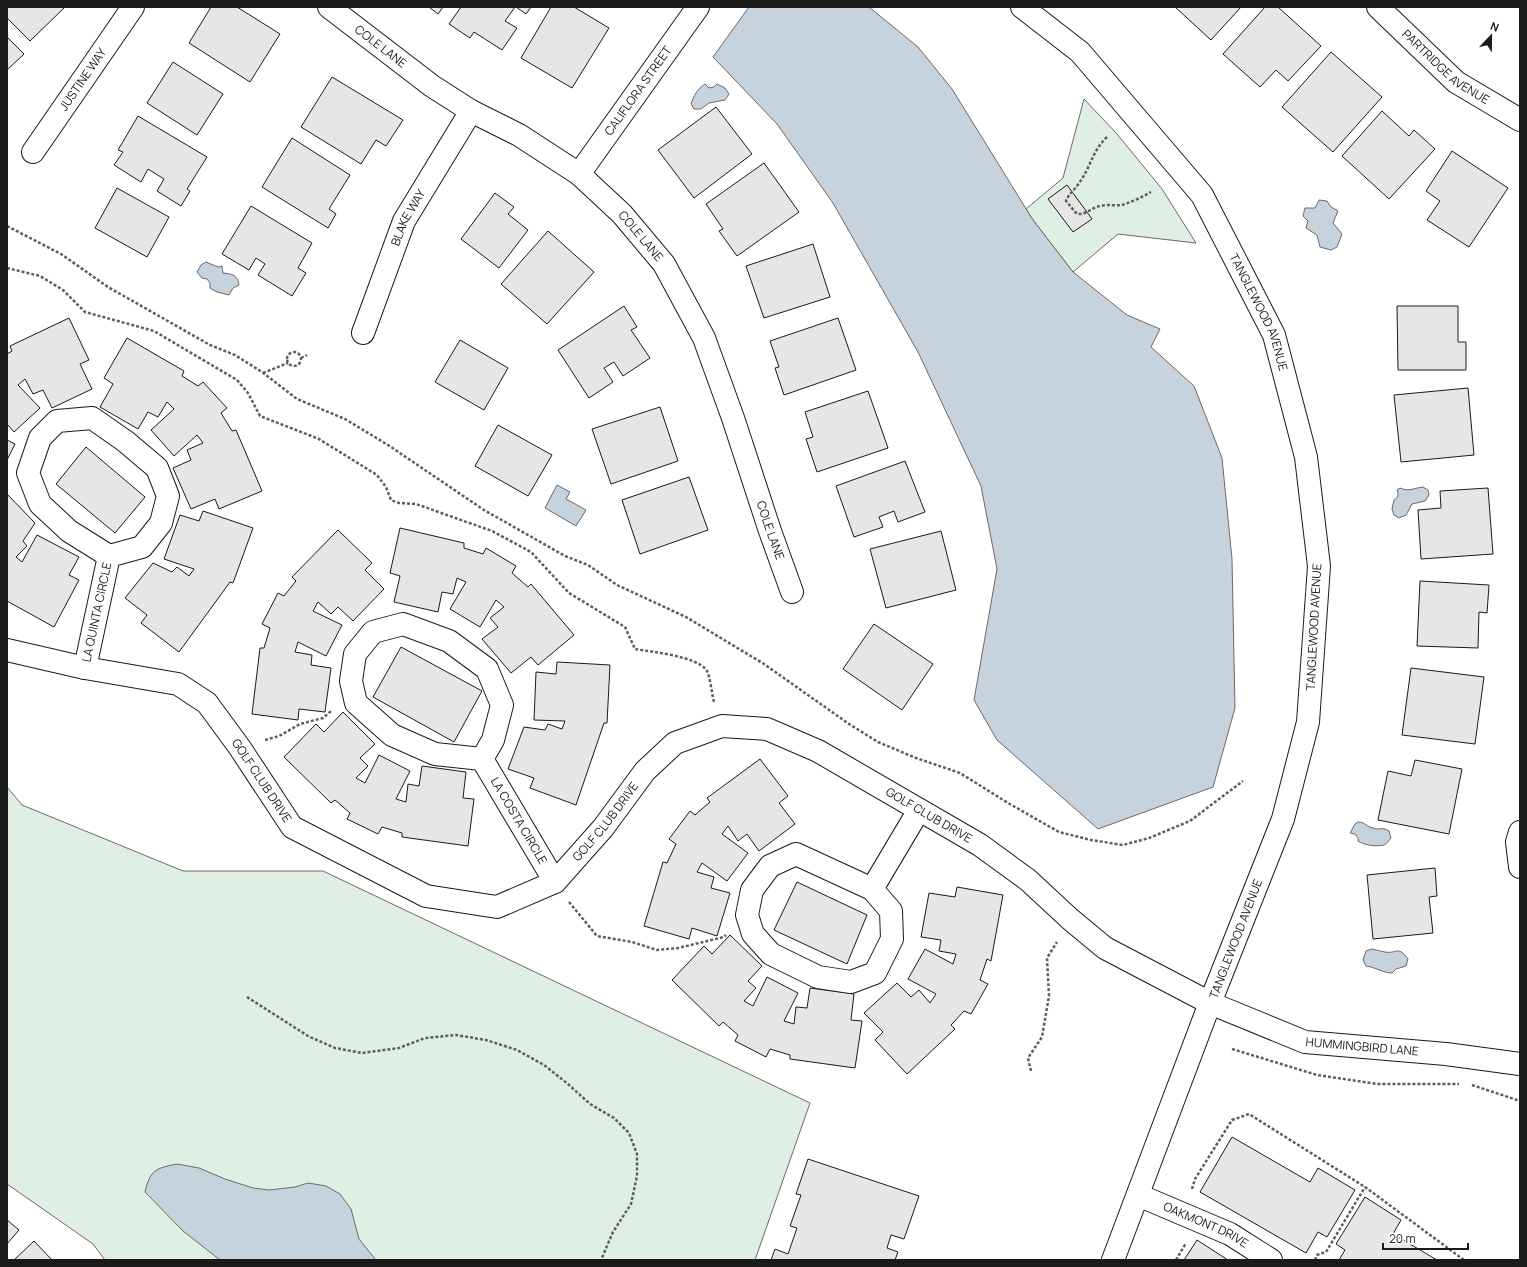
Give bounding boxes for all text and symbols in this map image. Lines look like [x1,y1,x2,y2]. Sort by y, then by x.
north arrow [1471,16,1511,56]
street label: COLE LANE [351,21,411,72]
street label: PARTRIDGE AVENUE [1400,26,1494,106]
street label: CALIFLORA STREET [600,42,676,139]
street label: JUSTINE WAY [55,44,110,114]
street label: BLAKE WAY [387,186,429,248]
street label: COLE LANE [615,207,667,265]
street label: TANGLEWOOD AVENUE [1225,250,1292,373]
street label: COLE LANE [753,499,789,562]
street label: LA QUINTA CIRCLE [77,561,115,664]
street label: TANGLEWOOD AVENUE [1302,563,1325,691]
street label: GOLF CLUB DRIVE [228,735,296,826]
street label: LA COSTA CIRCLE [487,774,552,867]
street label: GOLF CLUB DRIVE [568,778,642,865]
street label: GOLF CLUB DRIVE [883,783,975,847]
street label: TANGLEWOOD AVENUE [1205,876,1266,1001]
street label: HUMMINGBIRD LANE [1305,1033,1420,1060]
street label: OAKMONT DRIVE [1161,1198,1252,1252]
scale bar [1383,1225,1468,1251]
text: 20 m [1389,1230,1416,1247]

